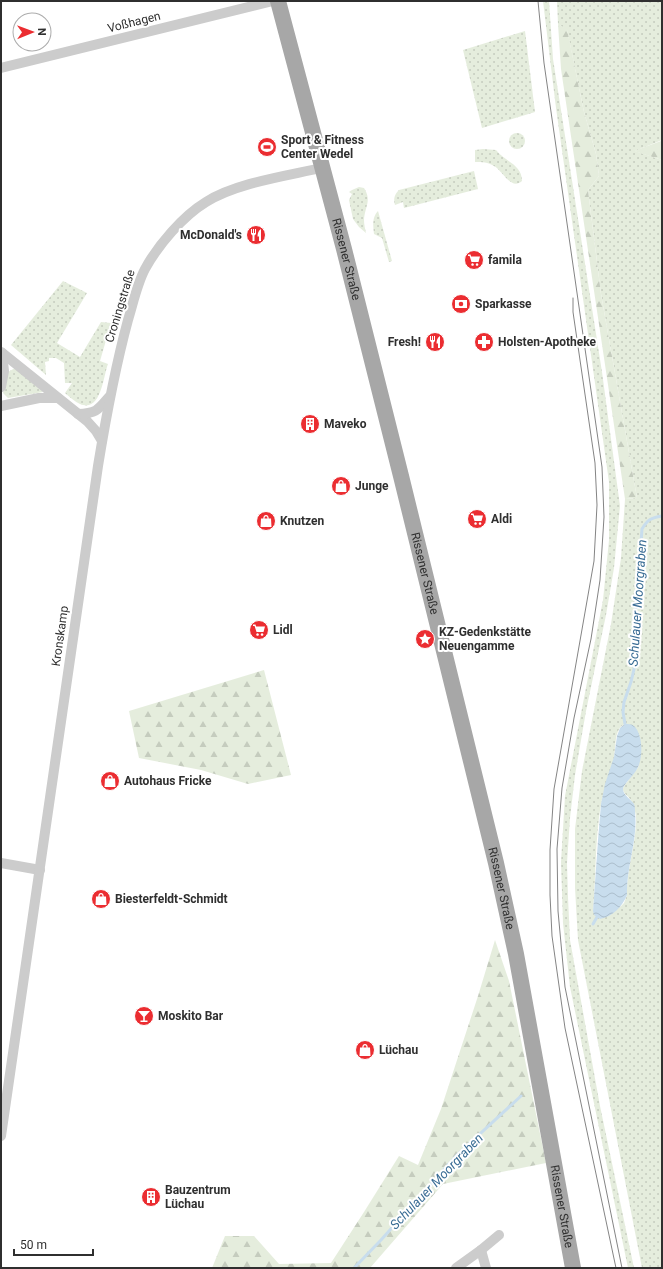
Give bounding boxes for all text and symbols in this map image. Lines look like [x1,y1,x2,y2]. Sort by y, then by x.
street label: Voßhagen [106,9,162,35]
north arrow [12,12,52,52]
text: N [35,28,48,36]
place label: Sport & Fitness Center Wedel [281,133,364,161]
sports icon: Sport & Fitness Center Wedel [256,136,278,158]
street label: Rissener Straße [329,217,364,302]
restaurant icon: McDonald's [245,224,267,246]
place label: McDonald's [180,228,242,242]
supermarket icon: famila [463,249,485,271]
place label: famila [488,253,522,267]
street label: Croningstraße [102,268,138,344]
bank icon: Sparkasse [450,293,472,315]
place label: Sparkasse [475,297,532,311]
restaurant icon: Fresh! [424,331,446,353]
pharmacy icon: Holsten-Apotheke [473,331,495,353]
place label: Fresh! [388,335,421,349]
place label: Holsten-Apotheke [498,335,597,349]
building icon: Maveko [299,413,321,435]
place label: Maveko [324,417,367,431]
shop icon: Junge [330,475,352,497]
place label: Junge [355,479,389,493]
supermarket icon: Aldi [466,508,488,530]
shop icon: Knutzen [255,510,277,532]
place label: Aldi [491,512,512,526]
place label: Knutzen [280,514,325,528]
street label: Rissener Straße [408,531,442,616]
water label: Schulauer Moorgraben [626,539,649,667]
street label: Kronskamp [49,605,71,667]
supermarket icon: Lidl [248,619,270,641]
place label: Lidl [273,623,293,637]
place label: KZ-Gedenkstätte Neuengamme [439,625,531,653]
place icon: KZ-Gedenkstätte Neuengamme [414,628,436,650]
shop icon: Autohaus Fricke [99,770,121,792]
place label: Autohaus Fricke [124,774,212,788]
street label: Rissener Straße [485,846,517,931]
shop icon: Biesterfeldt-Schmidt [90,888,112,910]
place label: Biesterfeldt-Schmidt [115,892,228,906]
bar icon: Moskito Bar [133,1005,155,1027]
place label: Moskito Bar [158,1009,224,1023]
shop icon: Lüchau [354,1039,376,1061]
place label: Lüchau [379,1043,418,1057]
water label: Schulauer Moorgraben [387,1130,486,1232]
street label: Rissener Straße [547,1164,576,1249]
place label: Bauzentrum Lüchau [165,1183,231,1211]
building icon: Bauzentrum Lüchau [140,1186,162,1208]
scale bar [14,1231,93,1257]
text: 50 m [20,1238,47,1252]

